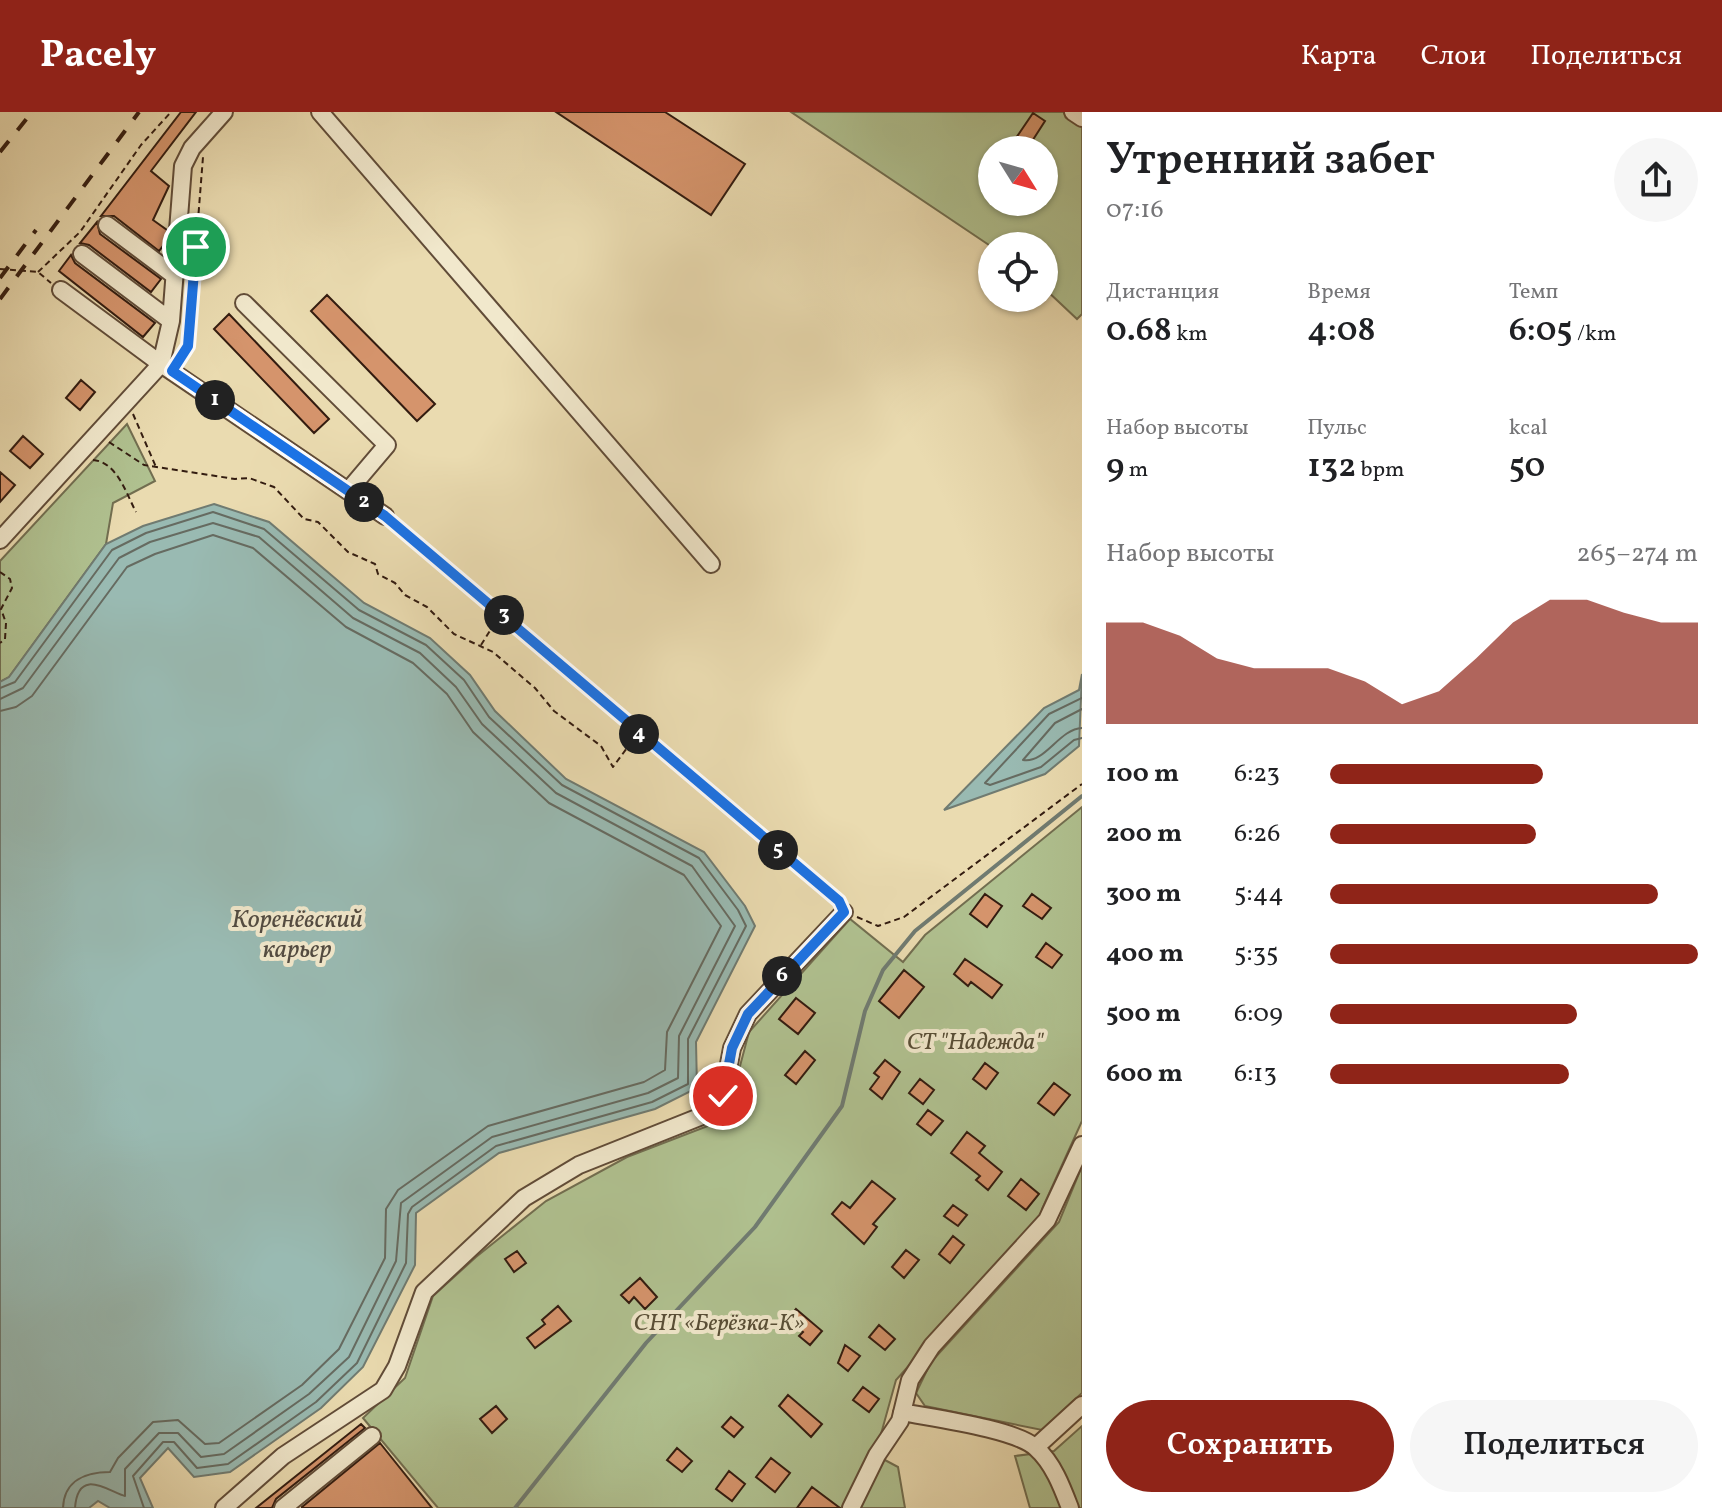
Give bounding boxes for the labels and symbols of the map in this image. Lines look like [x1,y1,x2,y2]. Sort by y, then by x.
north arrow [978,136,1058,216]
pin [162,213,230,281]
pin: 1 [195,380,235,420]
pin: 2 [344,482,384,522]
pin: 3 [484,595,524,635]
pin: 4 [619,714,659,754]
pin: 5 [758,830,798,870]
water label: Коренёвский карьер [231,902,363,968]
pin: 6 [762,956,802,996]
park label: СТ "Надежда" [907,1026,1044,1060]
pin [689,1062,757,1130]
park label: СНТ «Берёзка-К» [633,1307,805,1341]

